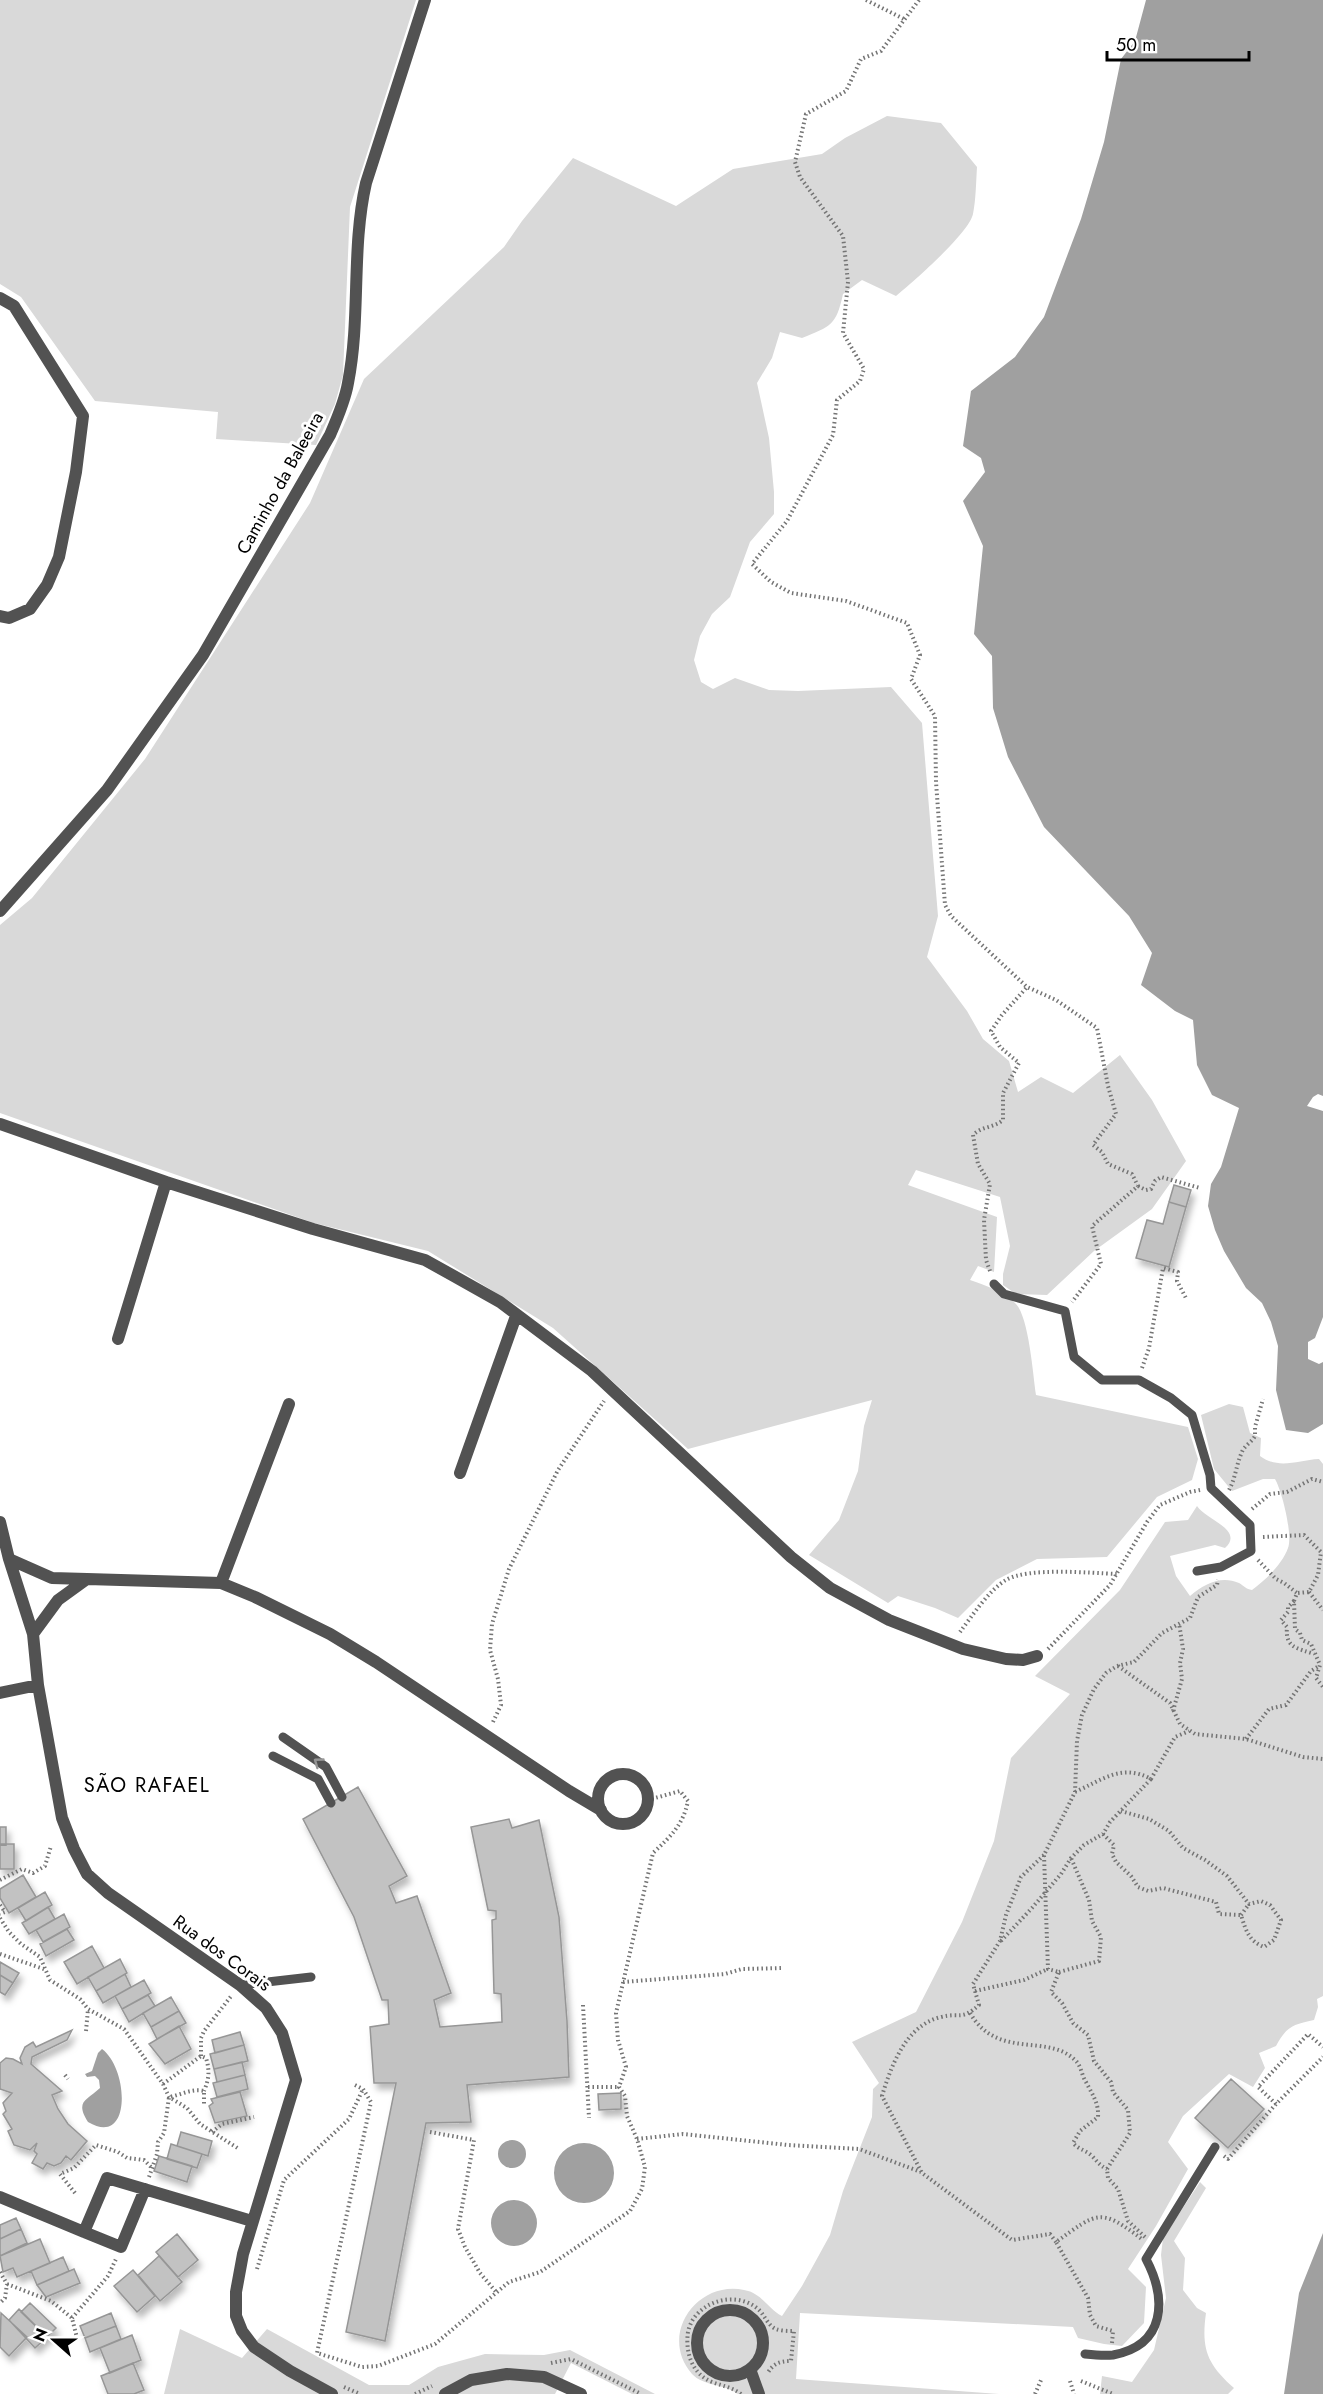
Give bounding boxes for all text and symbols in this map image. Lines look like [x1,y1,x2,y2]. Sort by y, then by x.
scale bar [1107,24,1250,62]
text: 50 m [1116,32,1156,58]
street label: Caminho da Baleeira [230,407,330,559]
one-way arrow [314,1758,325,1769]
district label: SÃO RAFAEL [84,1771,210,1800]
street label: Rua dos Corais [168,1909,276,1997]
north arrow [24,2310,84,2370]
text: N [27,2325,53,2345]

